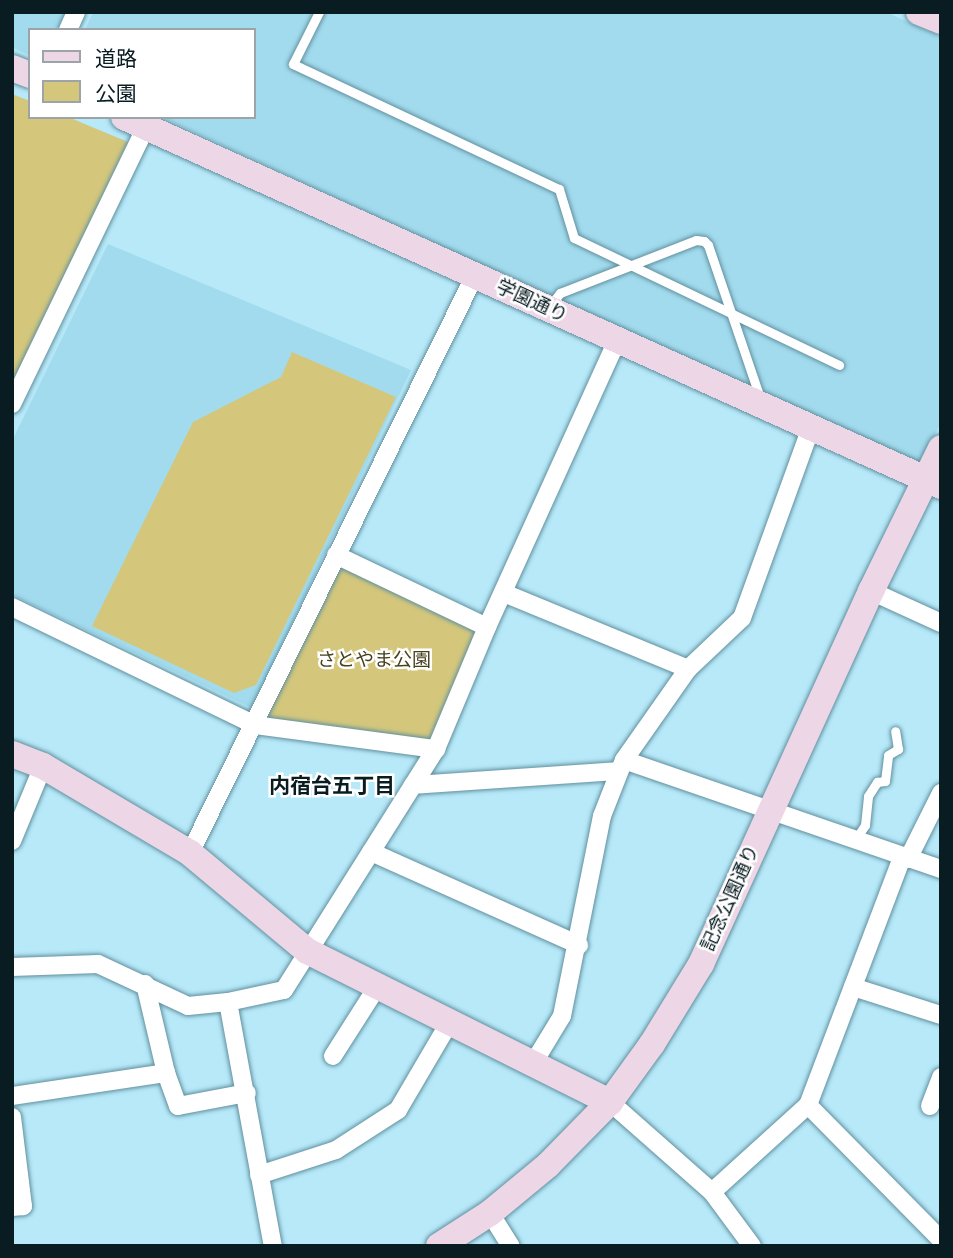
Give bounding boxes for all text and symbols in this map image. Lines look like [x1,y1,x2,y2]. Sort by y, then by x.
legend [28,28,256,119]
text: 道路 [95,44,137,72]
text: 公園 [95,79,137,107]
street label: 学園通り [493,275,571,327]
park label: さとやま公園 [317,649,431,671]
district label: 内宿台五丁目 [269,772,395,798]
street label: 記念公園通り [696,841,764,955]

